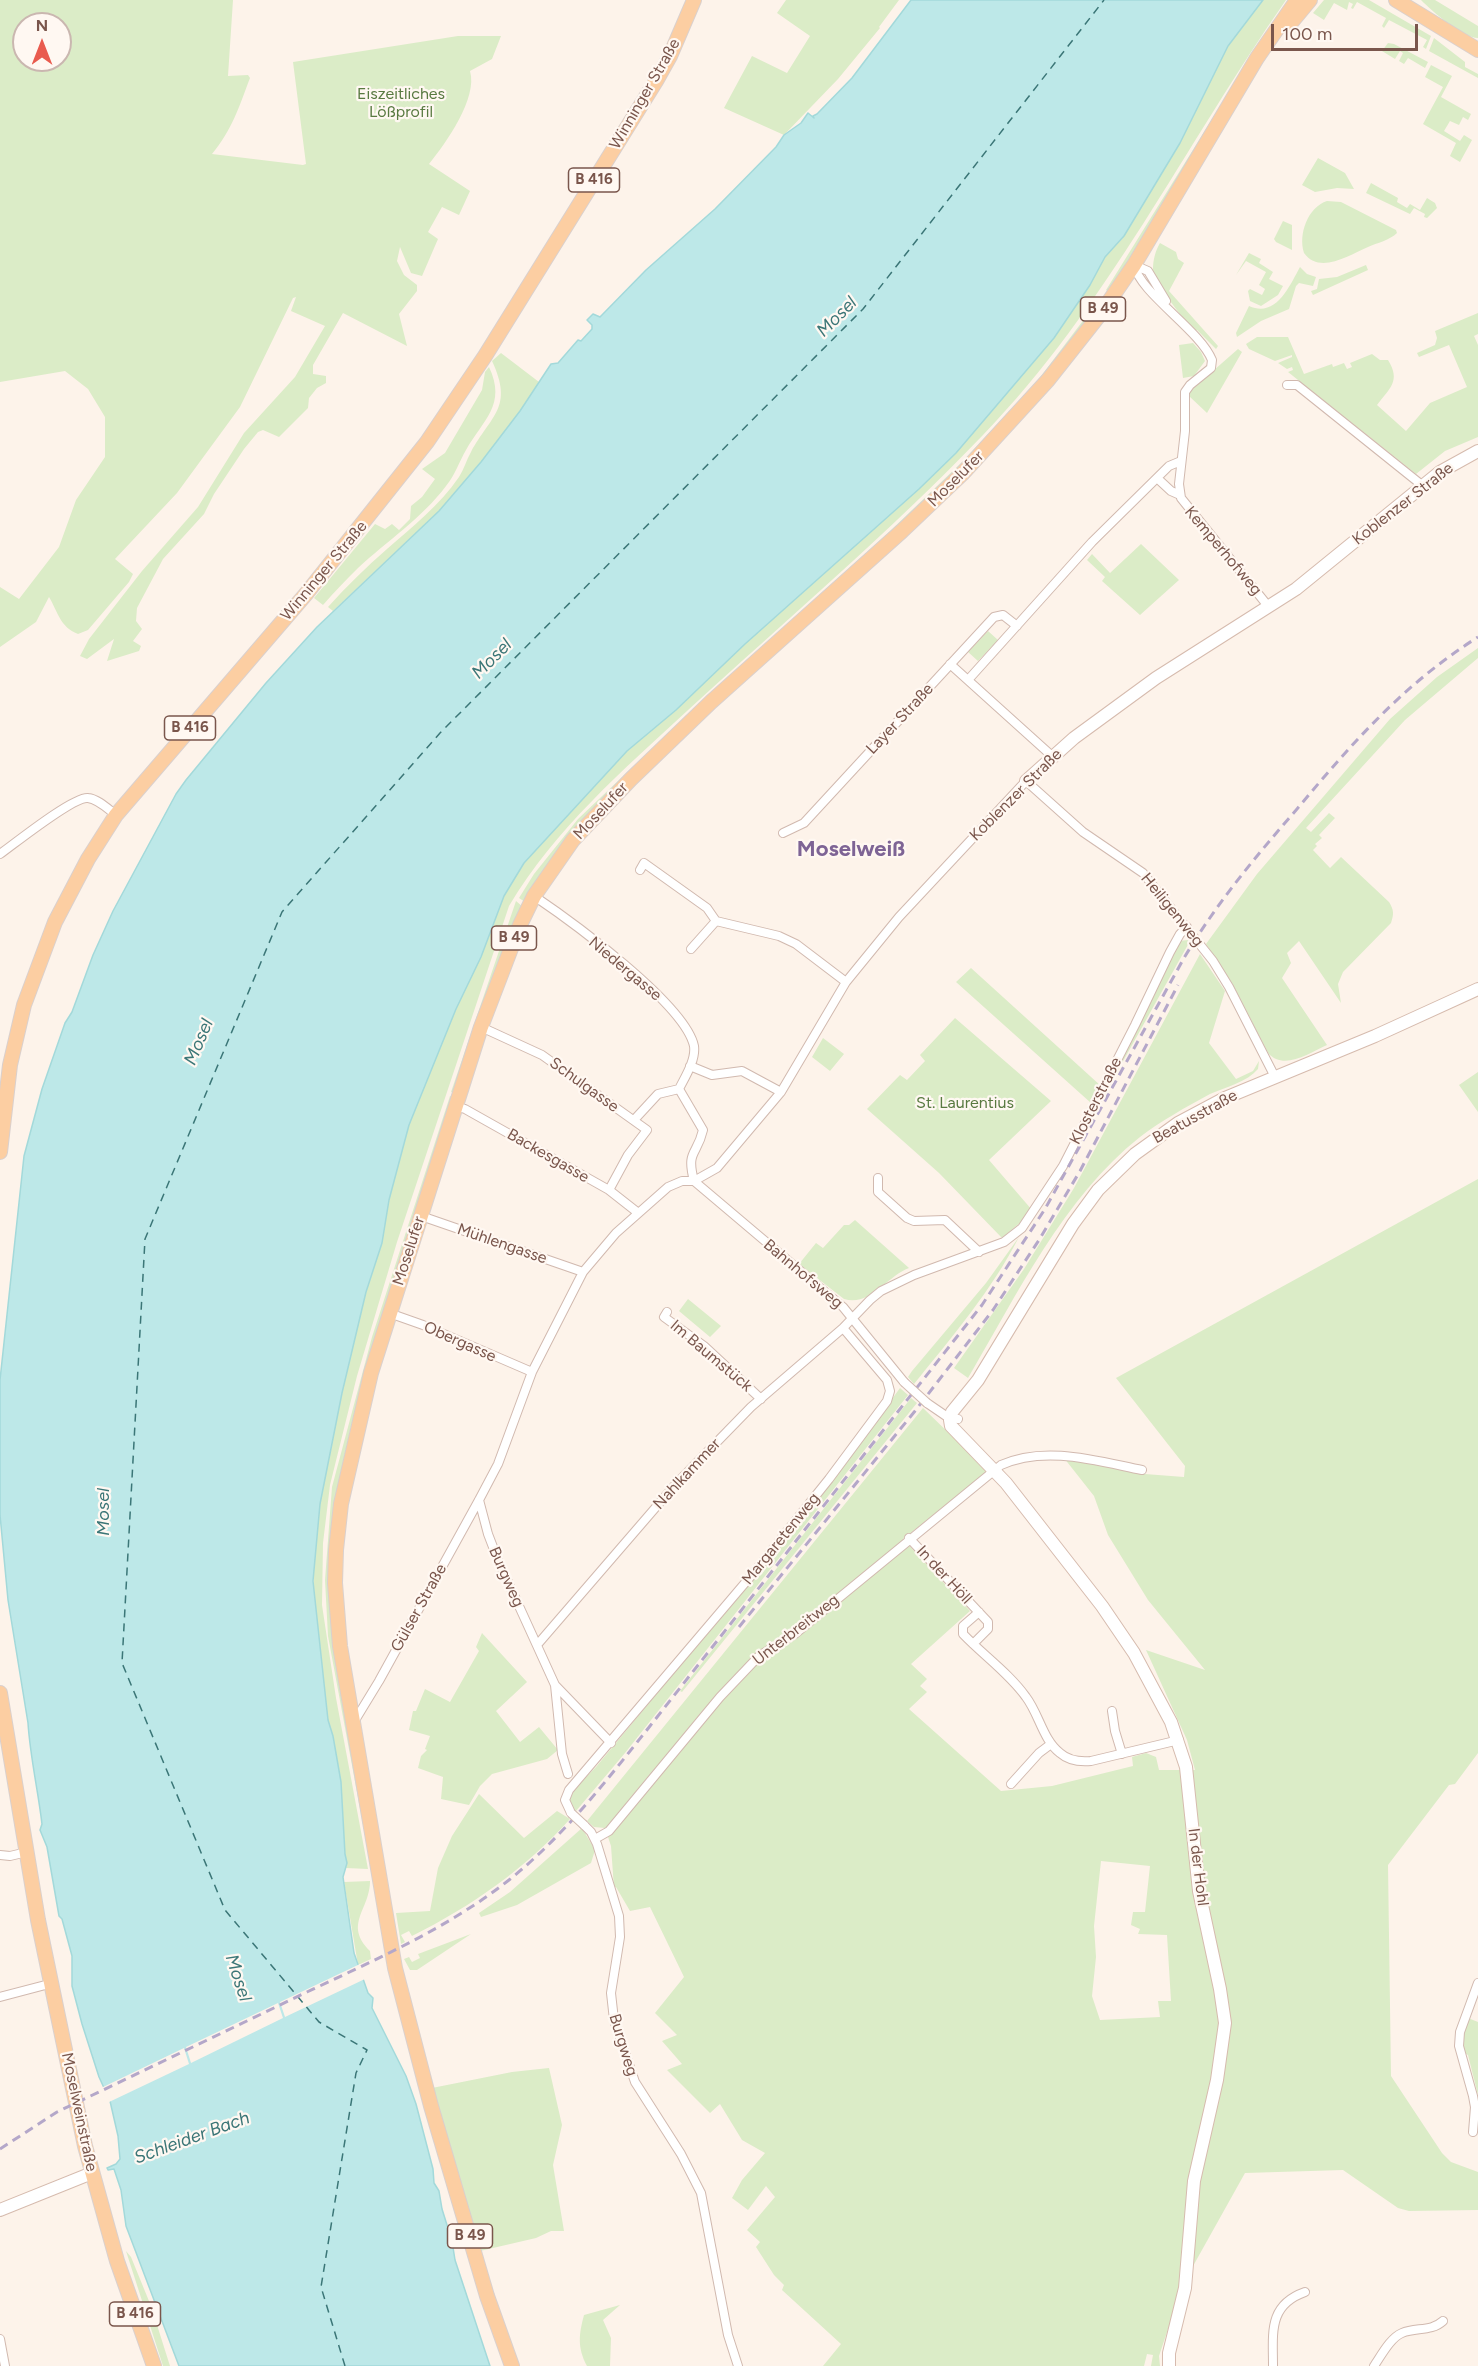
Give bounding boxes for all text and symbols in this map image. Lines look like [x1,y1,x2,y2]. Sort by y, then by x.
north arrow [12,12,72,72]
scale bar [1274,12,1421,50]
text: N [36,16,48,35]
text: 100 m [1282,23,1332,45]
street label: Winninger Straße [606,35,684,153]
park label: Eiszeitliches Lößprofil [357,84,445,122]
road number: B 416 [568,168,620,192]
water label: Mosel [812,292,862,342]
road number: B 49 [1080,297,1126,321]
street label: Moselufer [924,447,988,511]
street label: Koblenzer Straße [1349,459,1457,549]
street label: Kemperhofweg [1180,503,1266,599]
street label: Winninger Straße [277,517,371,625]
water label: Mosel [467,634,517,684]
street label: Layer Straße [862,680,938,758]
road number: B 416 [164,716,216,740]
street label: Koblenzer Straße [966,745,1066,845]
street label: Moselufer [570,778,632,844]
district label: Moselweiß [797,837,905,863]
street label: Heiligenweg [1136,869,1208,951]
road number: B 49 [492,926,536,950]
street label: Niedergasse [585,933,665,1005]
water label: Mosel [180,1016,218,1068]
street label: Schulgasse [546,1053,622,1117]
street label: Klosterstraße [1066,1054,1126,1148]
street label: Beatusstraße [1149,1086,1241,1148]
park label: St. Laurentius [916,1093,1014,1113]
street label: Backesgasse [504,1125,592,1187]
street label: Moselufer [389,1214,429,1288]
street label: Mühlengasse [455,1220,549,1268]
street label: Bahnhofsweg [759,1235,847,1313]
street label: Im Baumstück [666,1316,756,1396]
street label: Obergasse [421,1318,499,1366]
street label: Nahlkammer [649,1435,725,1513]
water label: Mosel [93,1488,115,1536]
street label: Margaretenweg [738,1489,824,1589]
street label: In der Höll [912,1542,976,1608]
street label: Burgweg [484,1544,528,1610]
street label: Gülser Straße [387,1561,451,1655]
street label: Unterbreitweg [749,1590,843,1670]
street label: In der Hohl [1184,1827,1212,1907]
water label: Mosel [220,1952,256,2004]
street label: Burgweg [604,2012,642,2078]
street label: Moselweinstraße [57,2051,101,2173]
water label: Schleider Bach [131,2107,253,2169]
road number: B 49 [448,2224,492,2248]
road number: B 416 [110,2302,160,2326]

